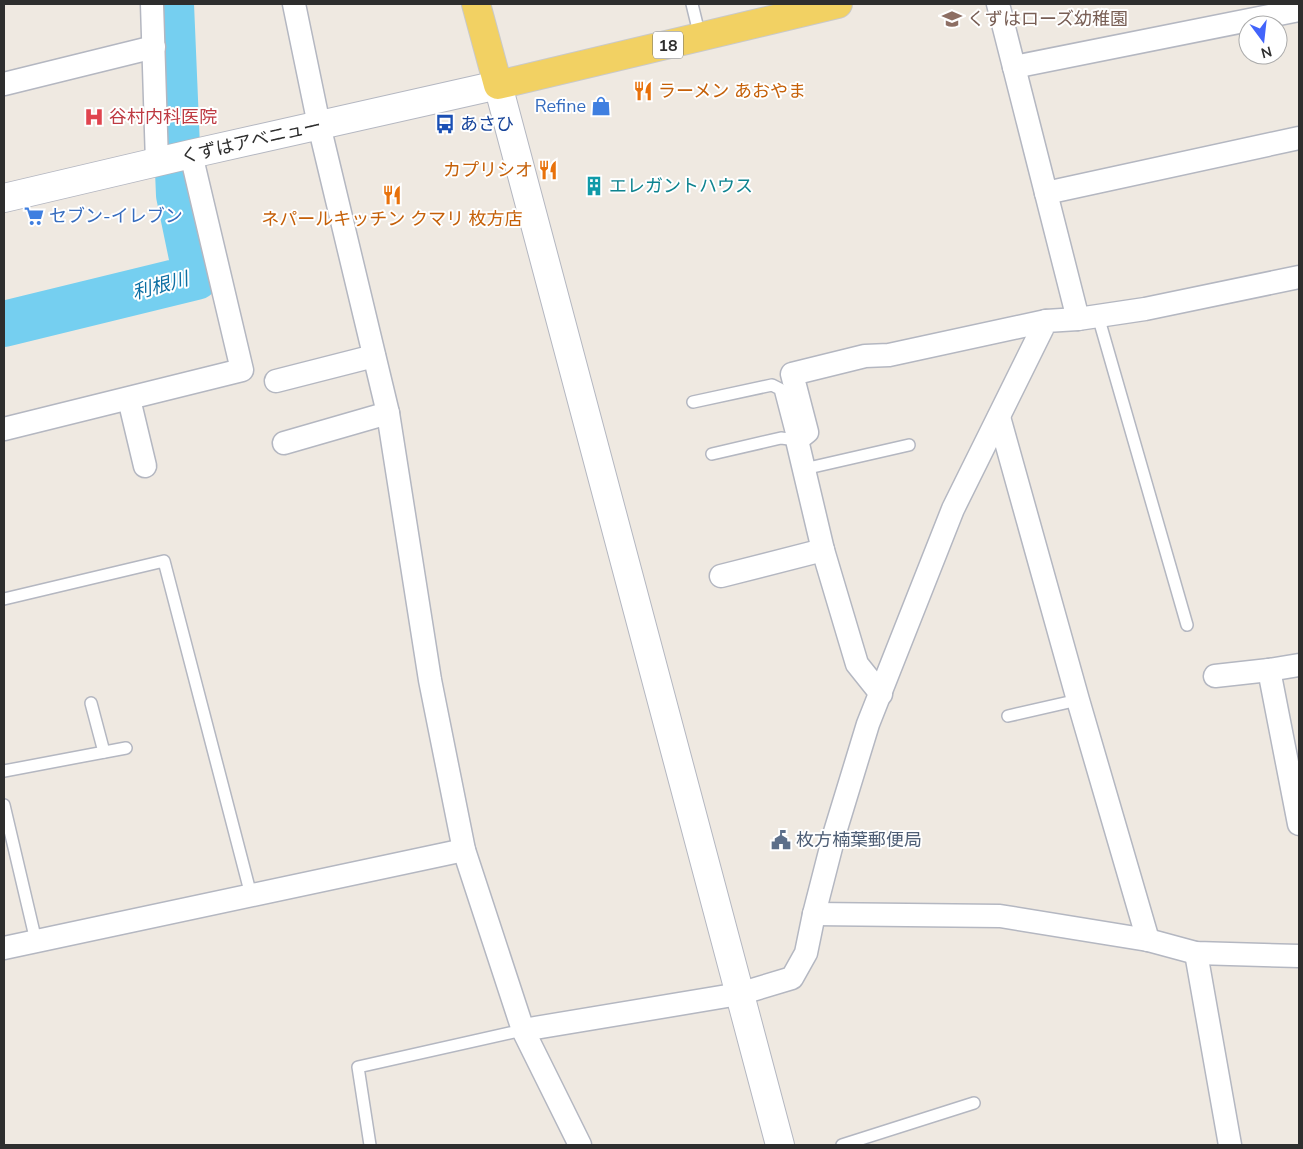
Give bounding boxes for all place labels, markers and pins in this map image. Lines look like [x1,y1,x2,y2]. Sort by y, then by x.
place label: くずはローズ幼稚園 [967,7,1128,31]
school or university icon: くずはローズ幼稚園 [941,8,963,30]
place label: ラーメン あおやま [658,79,806,103]
restaurant icon: ラーメン あおやま [632,80,654,102]
place label: Refine [535,94,586,118]
shop icon: Refine [590,95,612,117]
place label: 谷村内科医院 [109,105,217,129]
hospital icon: 谷村内科医院 [83,106,105,128]
place label: あさひ [460,112,514,136]
bus stop icon: あさひ [434,113,456,135]
place label: カプリシオ [443,158,533,182]
restaurant icon: カプリシオ [537,159,559,181]
place label: エレガントハウス [609,174,753,198]
building icon: エレガントハウス [583,175,605,197]
restaurant icon: ネパールキッチン クマリ 枚方店 [381,184,403,206]
place label: セブン-イレブン [49,204,183,228]
supermarket icon: セブン-イレブン [23,205,45,227]
place label: ネパールキッチン クマリ 枚方店 [261,207,523,231]
place label: 枚方楠葉郵便局 [796,828,922,852]
public building icon: 枚方楠葉郵便局 [770,829,792,851]

